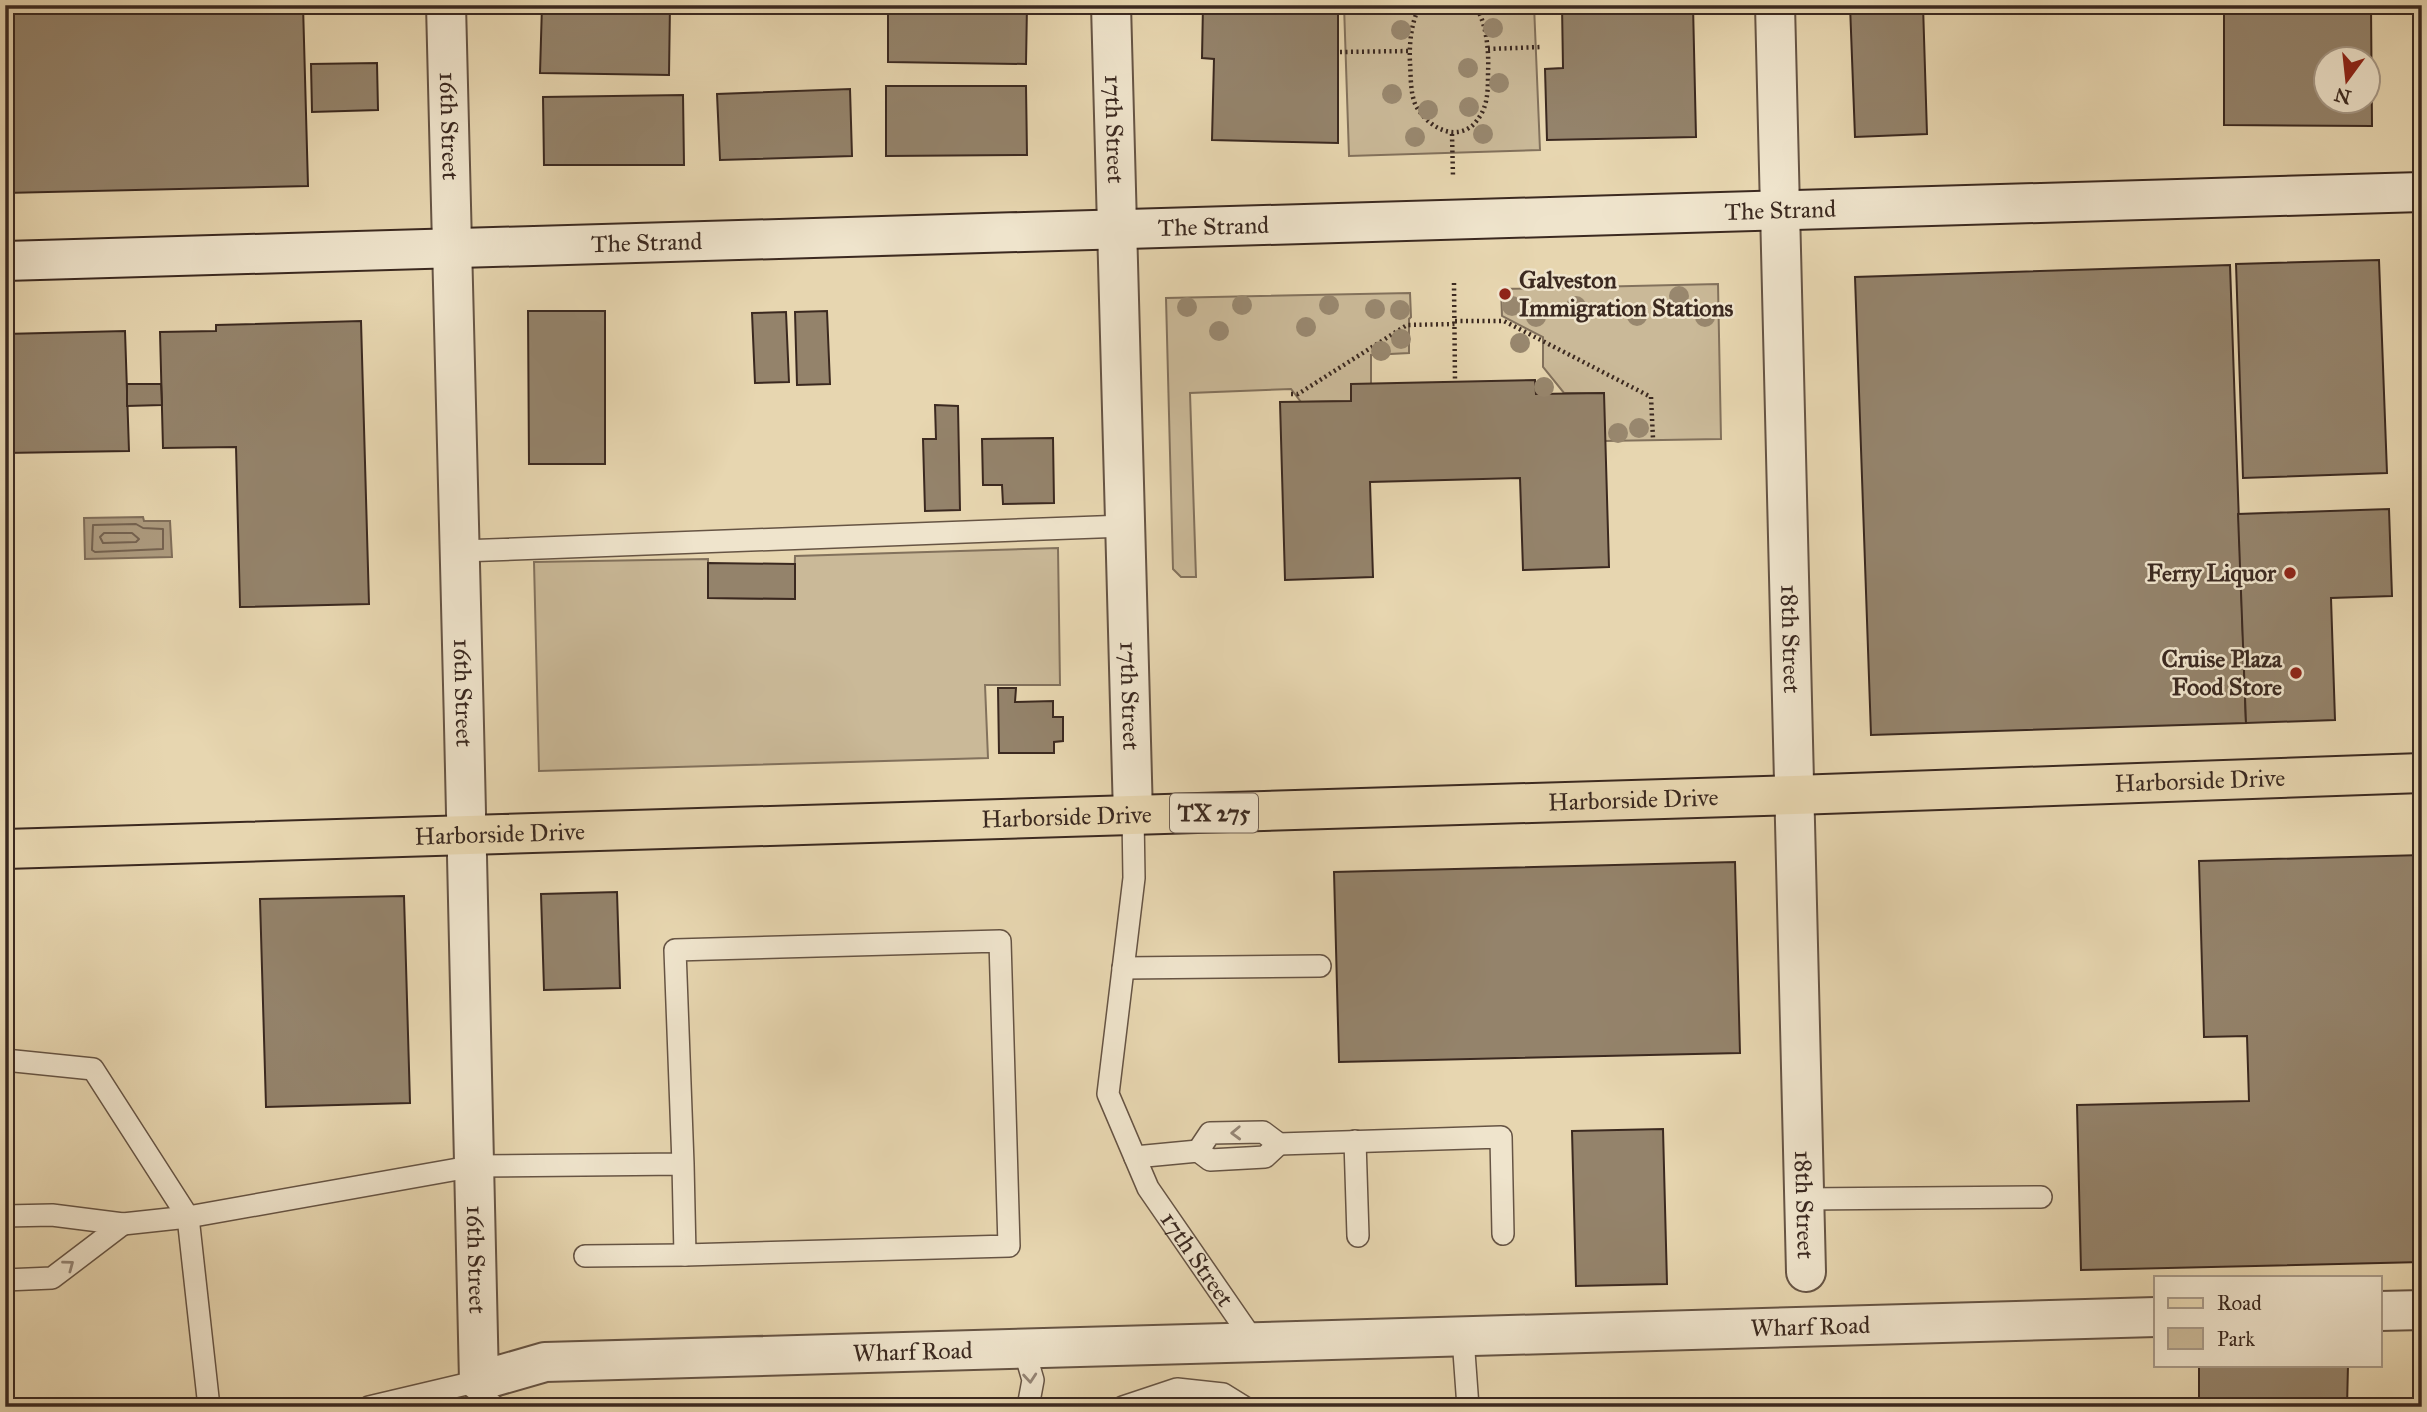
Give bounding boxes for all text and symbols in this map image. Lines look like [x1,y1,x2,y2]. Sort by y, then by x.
north arrow [2312,46,2382,116]
street label: 16th Street [433,71,466,181]
street label: 17th Street [1098,74,1131,184]
text: N [2332,83,2353,109]
street label: The Strand [1724,194,1836,227]
street label: The Strand [1157,210,1270,243]
street label: The Strand [591,226,703,259]
place label: Galveston Immigration Stations [1519,265,1734,323]
marker: Galveston Immigration Stations [1497,286,1513,302]
place label: Ferry Liquor [2147,558,2277,588]
marker: Ferry Liquor [2282,565,2298,581]
street label: 18th Street [1774,584,1807,694]
street label: 16th Street [447,638,479,748]
street label: 17th Street [1113,641,1146,751]
place label: Cruise Plaza Food Store [2162,644,2283,702]
marker: Cruise Plaza Food Store [2288,665,2304,681]
street label: Harborside Drive [2114,763,2286,799]
street label: Harborside Drive [1547,782,1719,817]
road number: TX 275 [1170,793,1258,832]
street label: Harborside Drive [981,799,1152,835]
street label: Harborside Drive [414,817,586,852]
one-way arrow [1230,1125,1241,1140]
street label: 18th Street [1788,1150,1821,1260]
street label: 16th Street [460,1205,492,1315]
street label: 17th Street [1154,1206,1241,1313]
one-way arrow [61,1261,74,1274]
legend [2154,1276,2382,1366]
text: Road [2217,1290,2262,1316]
street label: Wharf Road [1750,1310,1871,1343]
text: Park [2217,1326,2255,1352]
street label: Wharf Road [852,1335,973,1368]
one-way arrow [1023,1372,1038,1384]

